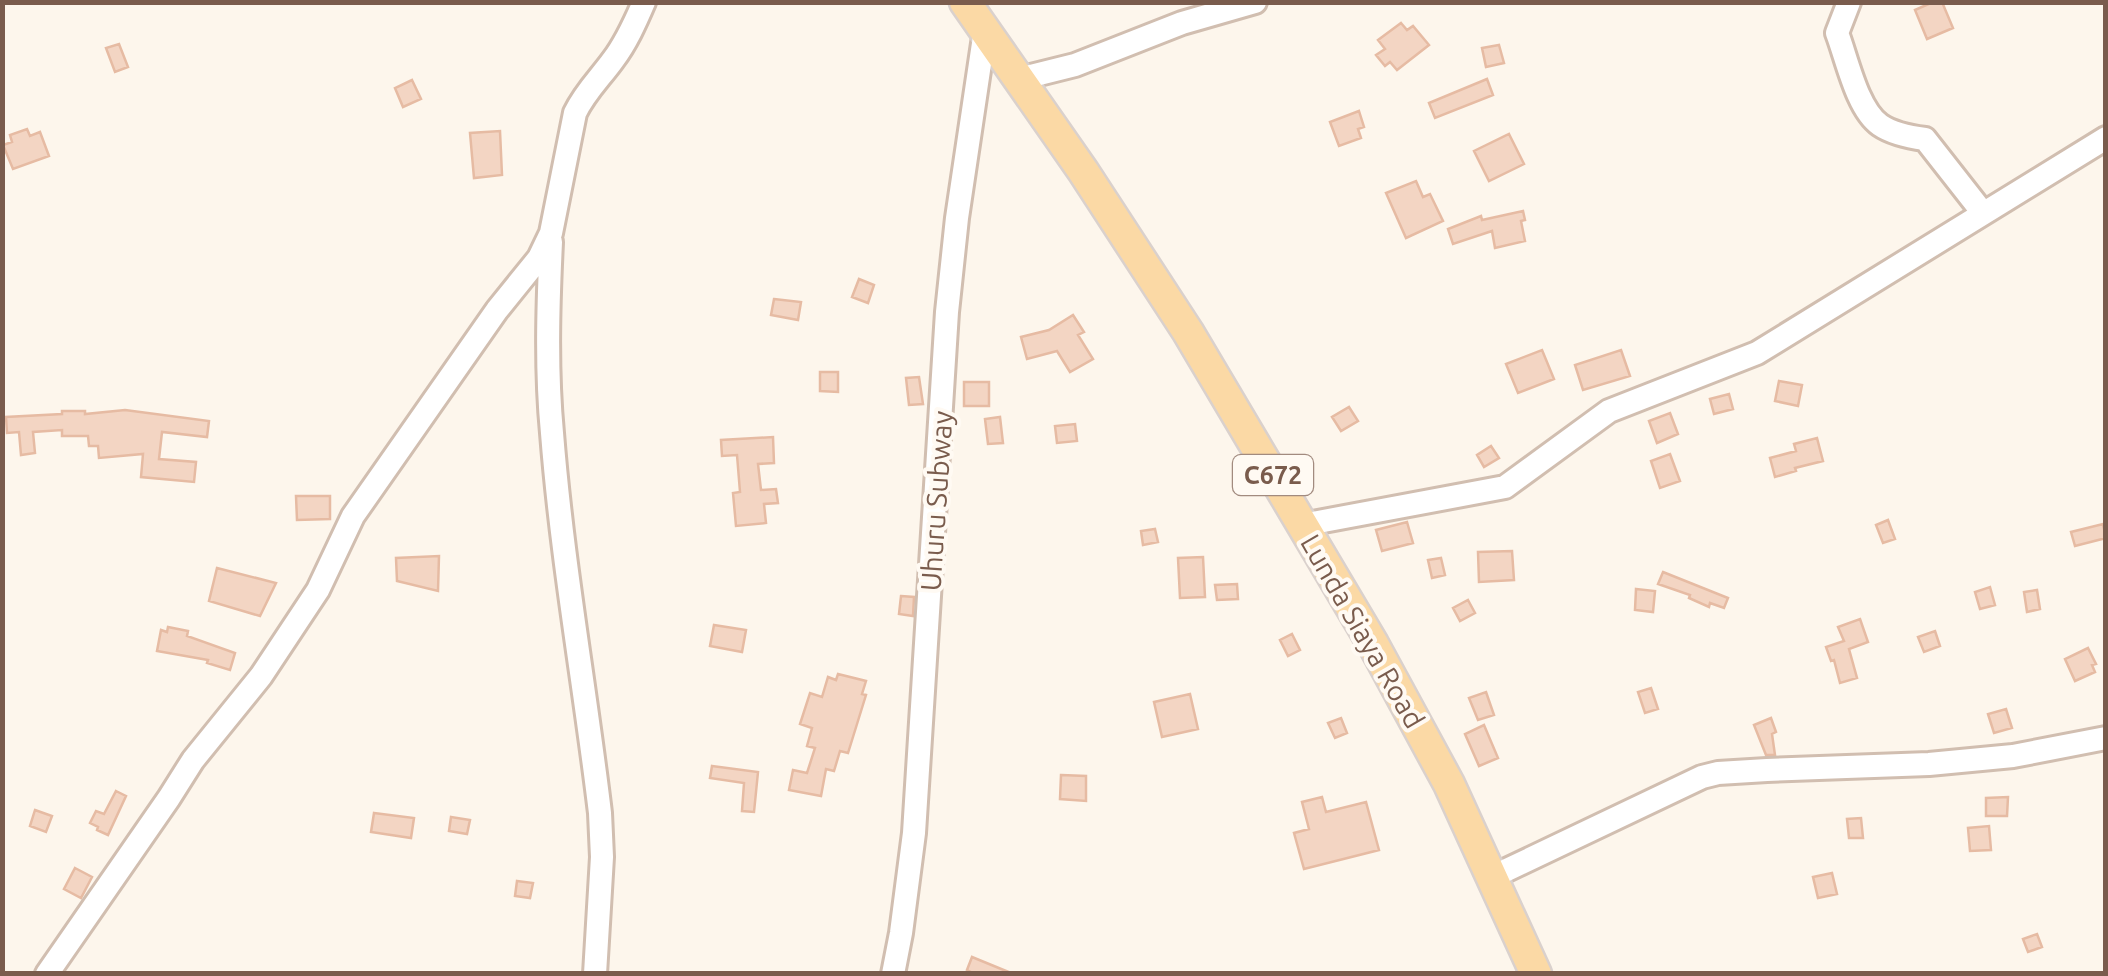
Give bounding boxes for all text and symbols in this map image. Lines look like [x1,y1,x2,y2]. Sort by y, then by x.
street label: Uhuru Subway [914,410,958,592]
road number: C672 [1233,455,1313,495]
street label: Lunda Siaya Road [1295,529,1431,733]

